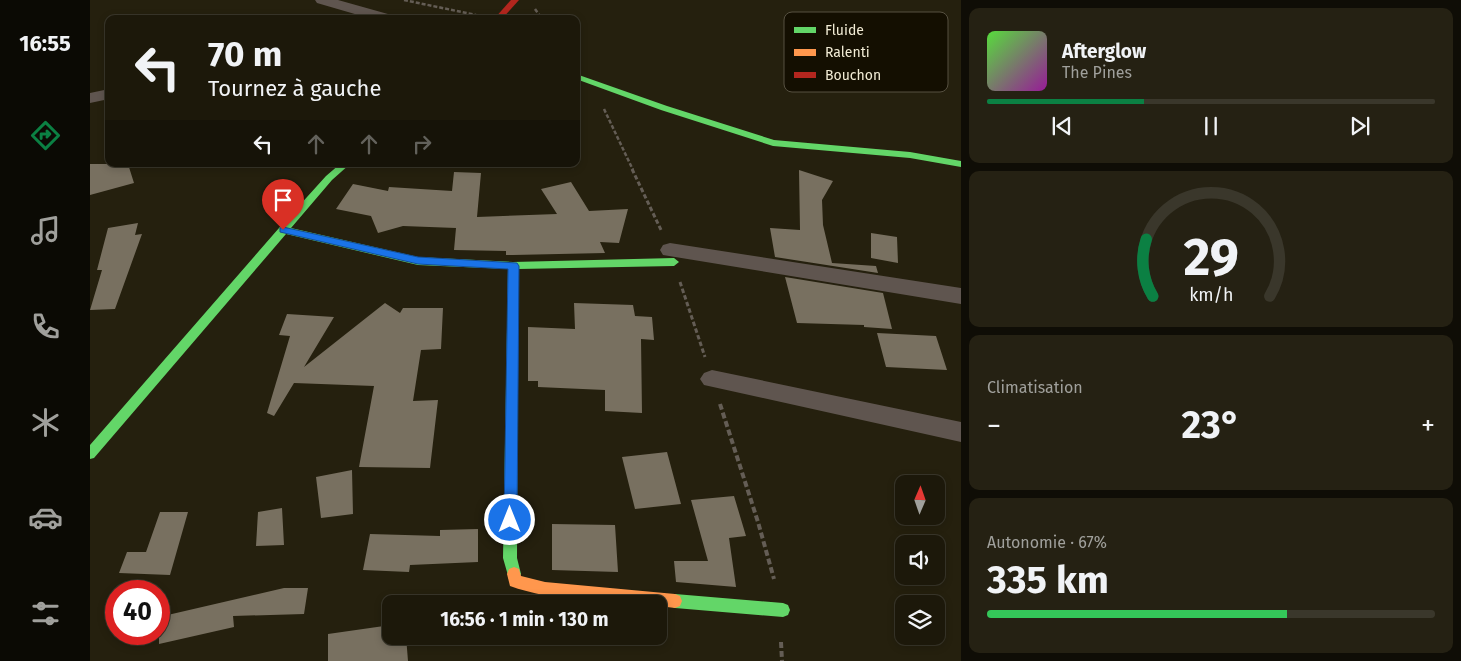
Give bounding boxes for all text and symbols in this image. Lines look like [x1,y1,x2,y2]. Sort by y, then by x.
legend [784,12,948,92]
text: Fluide [825,22,864,39]
text: 16:55 [19,30,71,57]
text: 70 m [208,33,282,75]
icon: left [125,35,190,100]
text: Afterglow [1062,40,1146,63]
text: Ralenti [825,44,870,61]
text: The Pines [1062,63,1132,82]
text: Bouchon [825,67,881,84]
text: Tournez à gauche [208,75,381,102]
icon: previous [1048,112,1076,140]
icon: pause [1197,112,1225,140]
icon: next [1346,112,1374,140]
icon: directions [28,118,63,153]
icon: left [249,130,277,158]
icon: ahead [302,130,330,158]
icon: ahead [355,130,383,158]
icon: right [408,130,436,158]
pin [262,179,304,230]
icon: arrive [269,186,297,214]
icon: music [28,213,63,248]
text: 29 [1183,226,1239,289]
text: km/h [1189,284,1233,306]
icon: phone [28,309,63,344]
text: Climatisation [987,378,1083,397]
text: 23° [1182,402,1241,448]
icon: climate [28,405,63,440]
text: − [987,409,1001,442]
text: + [1421,409,1435,442]
north arrow [895,475,945,525]
map controls [895,475,945,645]
position arrow [483,493,535,545]
icon: car [28,500,63,535]
text: Autonomie · 67% [987,533,1107,552]
button: sound [895,535,945,585]
text: 335 km [987,557,1109,603]
speed limit sign: 40 [105,580,170,645]
button: layers [895,595,945,645]
icon: filters [28,596,63,631]
text: 16:56 · 1 min · 130 m [440,608,609,631]

